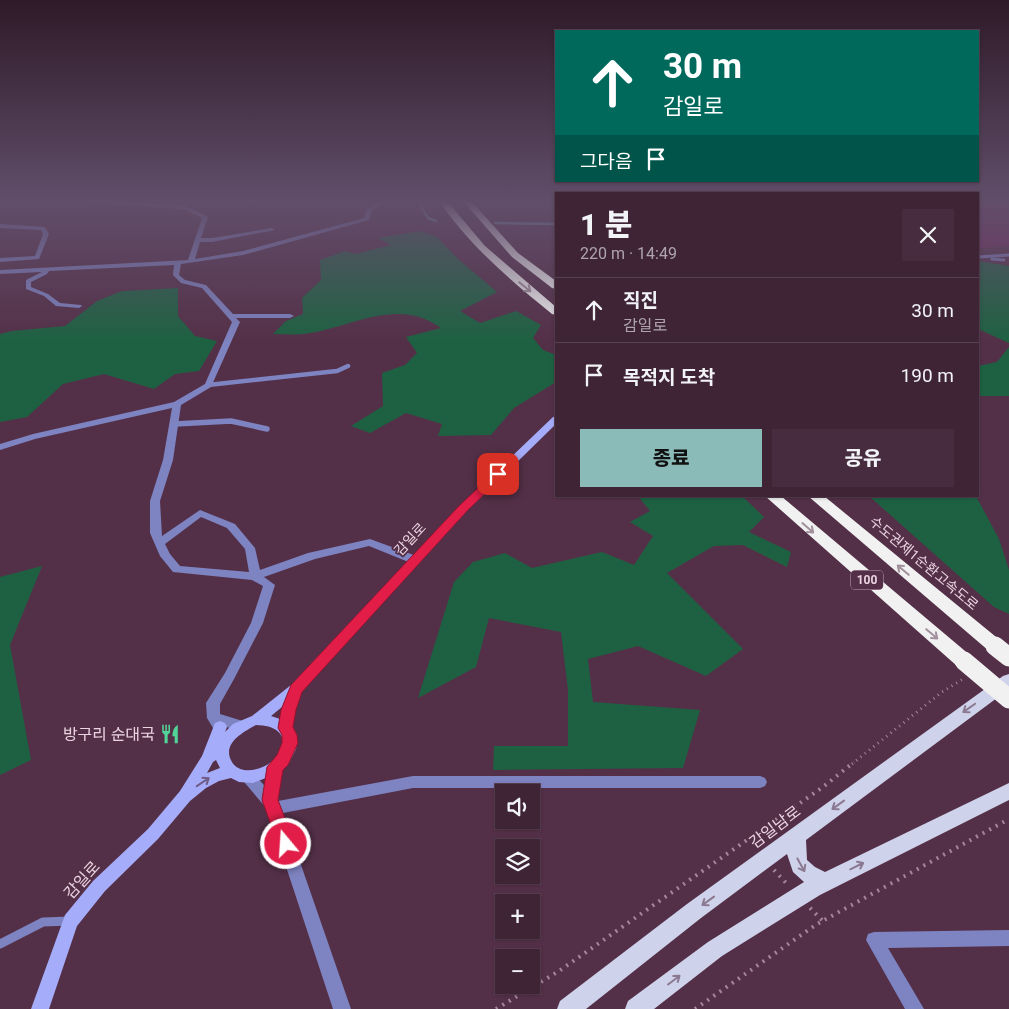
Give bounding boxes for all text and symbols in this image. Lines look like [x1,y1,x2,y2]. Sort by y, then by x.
text: 30 m [663,46,742,87]
icon: ahead [580,50,645,115]
text: 감일로 [663,94,724,119]
icon: arrive [642,145,670,173]
text: 그다음 [580,150,632,173]
text: 1 분 [580,207,632,242]
button: close [902,209,954,261]
text: 220 m · 14:49 [580,244,677,263]
one-way arrow [519,282,532,293]
text: 직진 [623,289,658,312]
icon: ahead [580,296,608,324]
text: 30 m [911,299,954,322]
text: 감일로 [623,316,667,335]
icon: arrive [580,361,608,389]
text: 190 m [901,364,954,387]
text: 목적지 도착 [623,366,715,389]
button: 종료 [580,429,762,487]
button: 공유 [772,429,954,487]
pin [477,453,519,495]
icon: arrive [484,460,512,488]
street label: 수도권제1순환고속도로 [867,513,982,613]
street label: 감일로 [391,519,429,559]
one-way arrow [802,523,815,534]
one-way arrow [897,565,910,576]
road number: 100 [851,570,883,590]
one-way arrow [925,628,938,639]
one-way arrow [962,703,976,713]
restaurant icon: 방구리 순대국 [159,723,181,745]
place label: 방구리 순대국 [63,725,155,744]
one-way arrow [196,777,210,787]
map controls [495,784,540,994]
button: sound [495,784,540,829]
one-way arrow [832,799,845,810]
street label: 감일남로 [746,802,804,852]
position arrow [259,817,311,869]
button: layers [495,839,540,884]
street label: 감일로 [60,857,104,903]
one-way arrow [796,858,806,872]
one-way arrow [849,861,864,871]
button: + [495,894,540,939]
one-way arrow [701,896,715,906]
button: − [495,949,540,994]
one-way arrow [667,974,680,985]

